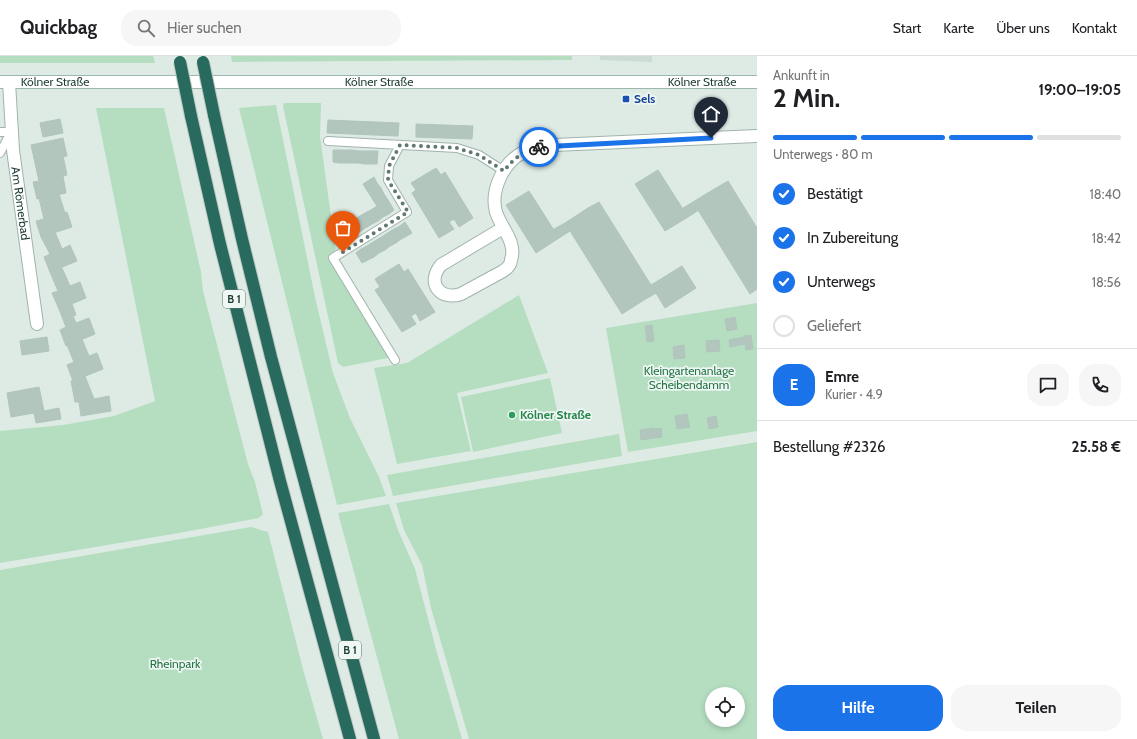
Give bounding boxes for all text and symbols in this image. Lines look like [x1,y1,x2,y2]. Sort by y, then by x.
search box [121,10,401,46]
text: Quickbag [20,16,97,39]
icon: search [135,17,157,39]
text: Hier suchen [167,19,242,37]
text: Start [893,19,921,37]
text: Karte [943,19,974,37]
text: Über uns [996,19,1050,37]
text: Kontakt [1072,19,1117,37]
text: Ankunft in [773,67,830,83]
street label: Kölner Straße [21,74,89,89]
street label: Kölner Straße [345,74,413,89]
street label: Kölner Straße [668,74,736,89]
text: 19:00–19:05 [1038,81,1121,99]
text: 2 Min. [773,82,840,114]
place label: Sels [634,91,655,106]
marker: Sels [621,94,631,104]
pin [694,97,728,138]
icon: home [700,103,722,125]
courier [519,127,559,167]
icon: bike [528,136,550,158]
text: Unterwegs · 80 m [773,146,873,162]
street label: Am Römerbad [8,166,33,241]
icon: check [773,183,795,205]
text: Bestätigt [807,185,863,203]
text: 18:40 [1090,186,1121,202]
pin [326,211,360,252]
icon: bag [332,217,354,239]
icon: check [773,227,795,249]
text: In Zubereitung [807,229,898,247]
text: 18:42 [1092,230,1121,246]
icon: check [773,271,795,293]
text: Unterwegs [807,273,875,291]
text: 18:56 [1092,274,1121,290]
road number: B 1 [223,290,245,308]
text: Geliefert [807,317,861,335]
park label: Kleingartenanlage Scheibendamm [644,363,734,392]
button: chat [1027,364,1069,406]
button: phone [1079,364,1121,406]
text: Emre [825,368,859,386]
text: E [790,376,798,394]
text: Kurier · 4.9 [825,386,883,402]
place label: Kölner Straße [520,407,591,422]
marker: Kölner Straße [507,410,517,420]
text: Bestellung #2326 [773,438,886,456]
text: 25.58 € [1072,438,1121,456]
road number: B 1 [339,641,361,659]
park label: Rheinpark [150,656,201,671]
button: Hilfe [773,685,943,731]
button: Teilen [951,685,1121,731]
map controls [705,687,745,727]
button: locate [705,687,745,727]

